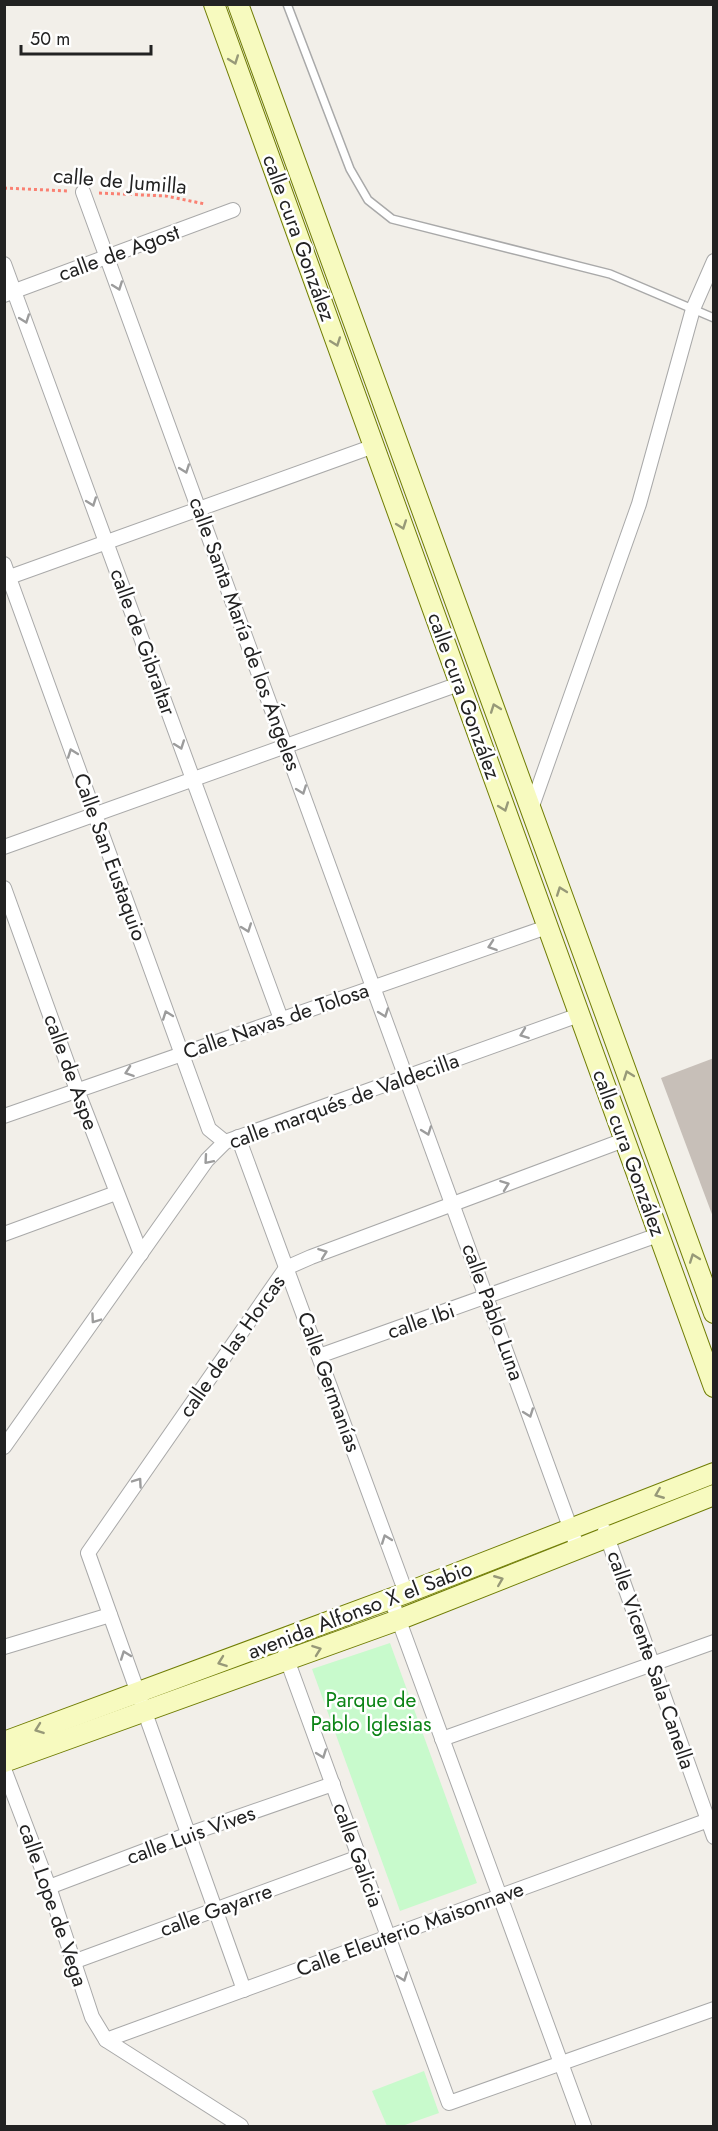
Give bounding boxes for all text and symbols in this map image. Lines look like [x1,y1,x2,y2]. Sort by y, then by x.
scale bar [21,18,152,56]
text: 50 m [30,26,70,52]
one-way arrow [227,54,240,64]
street label: calle cura González [255,151,343,326]
street label: calle de Jumilla [52,160,188,202]
street label: calle de Agost [54,217,184,289]
one-way arrow [111,280,123,291]
one-way arrow [17,313,30,324]
one-way arrow [329,336,342,347]
one-way arrow [177,463,190,474]
street label: calle Santa María de los Ángeles [181,493,309,775]
one-way arrow [84,496,97,507]
one-way arrow [395,519,408,530]
street label: calle de Gibraltar [103,564,184,720]
street label: calle cura González [420,609,508,784]
one-way arrow [489,703,502,714]
one-way arrow [173,738,185,749]
one-way arrow [67,748,80,758]
street label: Calle San Eustaquio [66,769,154,945]
one-way arrow [295,784,308,795]
one-way arrow [497,801,509,812]
one-way arrow [556,886,569,897]
one-way arrow [240,922,252,933]
one-way arrow [487,938,498,951]
street label: Calle Navas de Tolosa [179,975,373,1067]
one-way arrow [376,1007,389,1018]
street label: calle de Aspe [36,1010,106,1134]
one-way arrow [162,1010,174,1021]
one-way arrow [519,1027,530,1040]
street label: calle marqués de Valdecilla [225,1045,463,1157]
one-way arrow [124,1065,135,1077]
street label: calle cura González [585,1066,673,1241]
one-way arrow [622,1070,635,1080]
one-way arrow [420,1126,433,1136]
one-way arrow [205,1153,216,1164]
one-way arrow [500,1179,510,1192]
street label: calle Pablo Luna [454,1239,532,1385]
one-way arrow [317,1247,328,1260]
one-way arrow [688,1253,701,1264]
street label: calle de las Horcas [172,1269,292,1423]
street label: calle Ibi [383,1296,459,1346]
street label: Calle Germanías [290,1308,368,1456]
one-way arrow [91,1312,102,1323]
one-way arrow [522,1408,535,1418]
one-way arrow [131,1477,142,1488]
one-way arrow [654,1487,665,1499]
one-way arrow [381,1534,393,1545]
street label: calle Vicente Sala Canella [600,1547,702,1773]
street label: avenida Alfonso X el Sabio [243,1553,477,1667]
one-way arrow [492,1575,503,1587]
one-way arrow [310,1645,321,1657]
one-way arrow [120,1650,132,1661]
one-way arrow [217,1654,228,1667]
park label: Parque de Pablo Iglesias [311,1685,431,1739]
one-way arrow [34,1722,45,1734]
one-way arrow [314,1748,327,1759]
street label: calle Luis Vives [123,1798,259,1872]
street label: calle Galicia [325,1799,391,1911]
street label: calle Lope de Vega [11,1819,95,1991]
street label: Calle Eleuterio Maisonnave [292,1874,528,1984]
street label: calle Gayarre [156,1876,276,1944]
one-way arrow [395,1971,408,1982]

